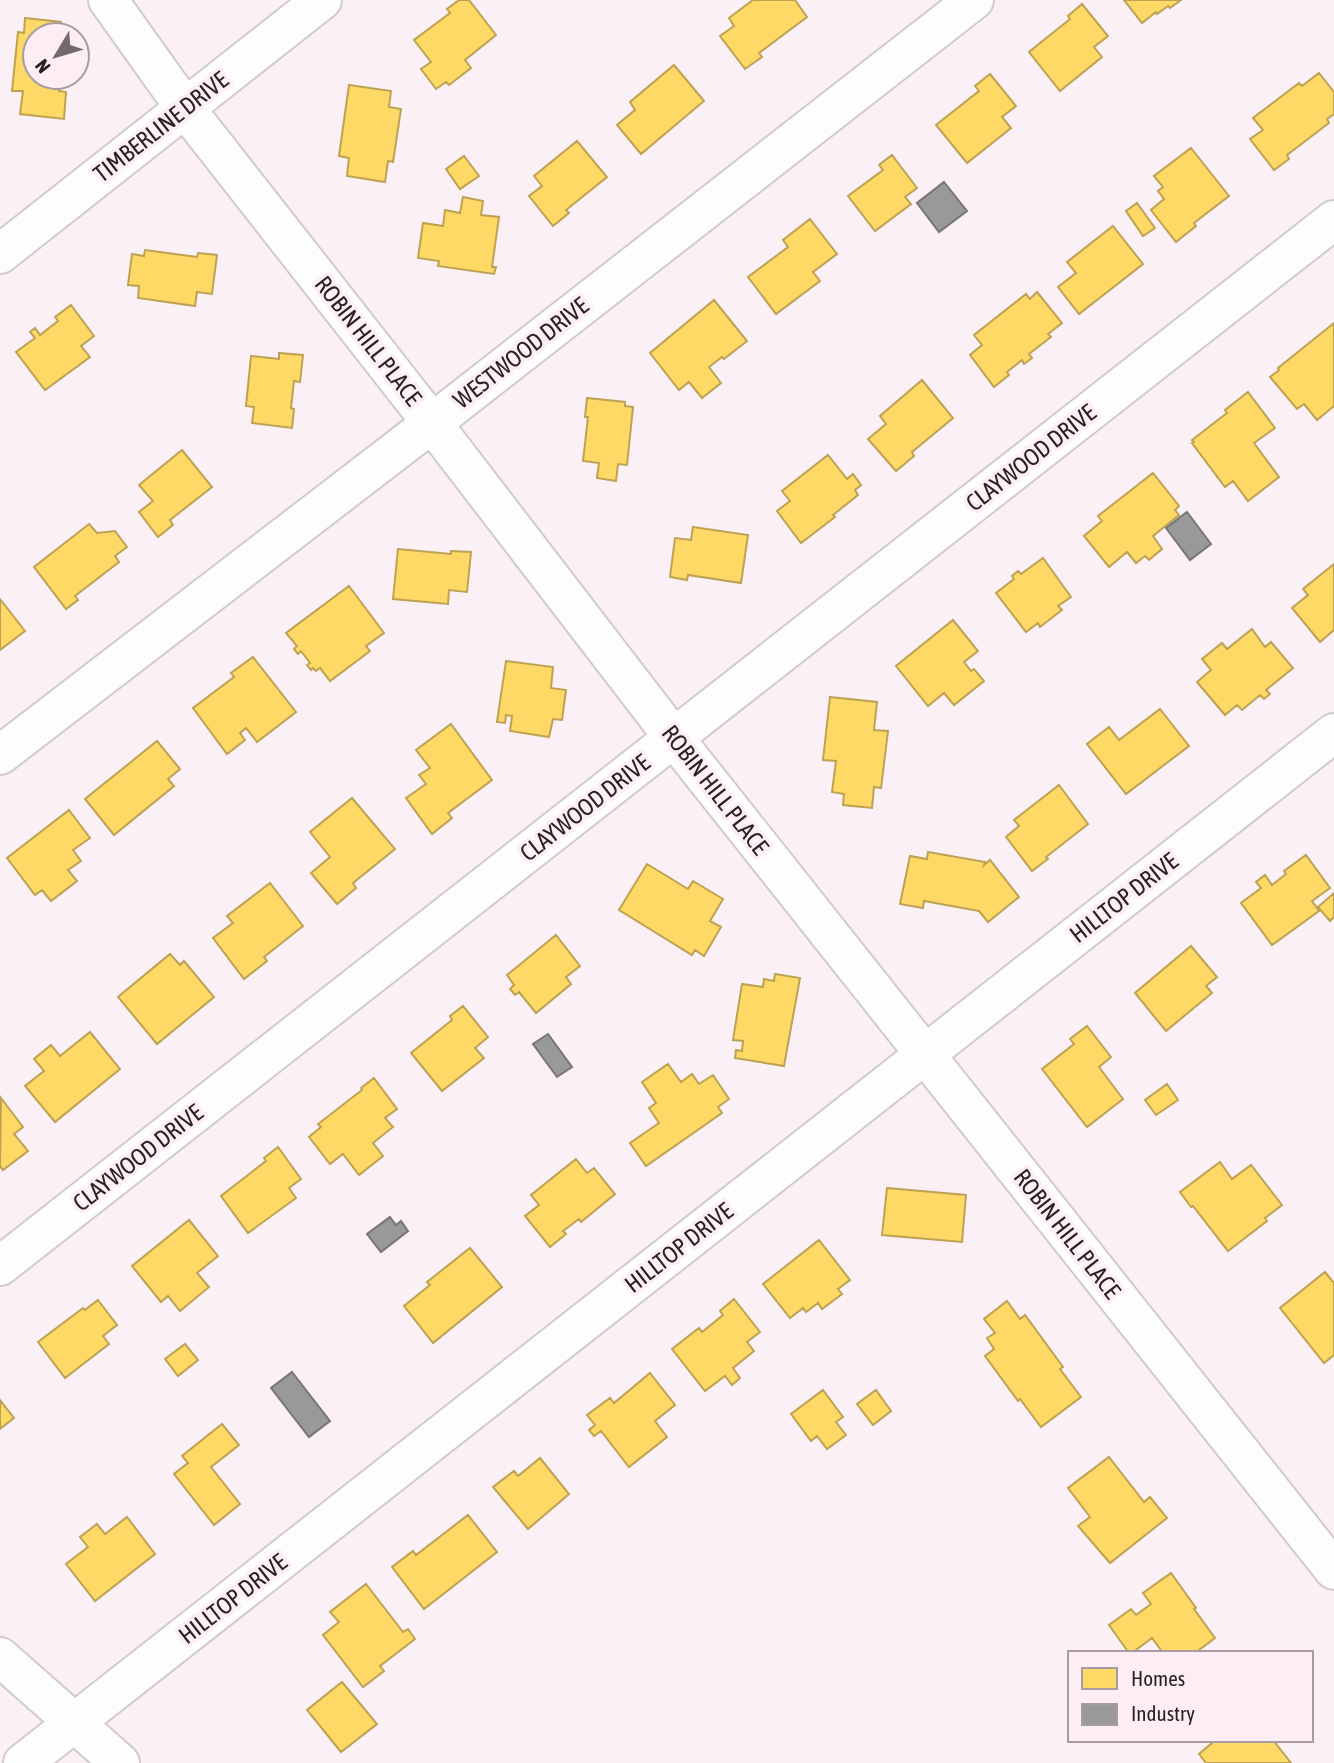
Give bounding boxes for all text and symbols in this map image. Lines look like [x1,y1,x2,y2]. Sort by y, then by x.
north arrow [21,21,91,91]
text: N [30,55,55,78]
street label: TIMBERLINE DRIVE [88,66,233,187]
street label: ROBIN HILL PLACE [310,271,427,411]
street label: WESTWOOD DRIVE [448,292,594,414]
street label: CLAYWOOD DRIVE [961,399,1101,517]
street label: ROBIN HILL PLACE [657,720,774,860]
street label: CLAYWOOD DRIVE [515,749,655,867]
street label: HILLTOP DRIVE [1064,847,1183,948]
street label: CLAYWOOD DRIVE [68,1099,208,1217]
street label: ROBIN HILL PLACE [1009,1164,1126,1304]
street label: HILLTOP DRIVE [619,1197,738,1298]
street label: HILLTOP DRIVE [173,1548,292,1649]
legend [1068,1651,1313,1742]
text: Homes [1131,1666,1185,1690]
text: Industry [1131,1701,1195,1725]

